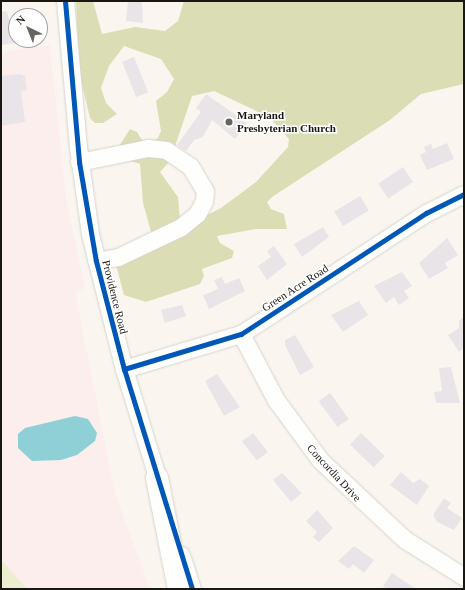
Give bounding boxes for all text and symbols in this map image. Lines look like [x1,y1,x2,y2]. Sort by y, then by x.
north arrow [8,8,48,48]
text: N [13,13,27,27]
place label: Maryland Presbyterian Church [237,109,336,135]
marker: Maryland Presbyterian Church [224,117,234,127]
street label: Providence Road [99,259,131,335]
street label: Green Acre Road [259,262,331,314]
street label: Concordia Drive [304,442,364,504]

